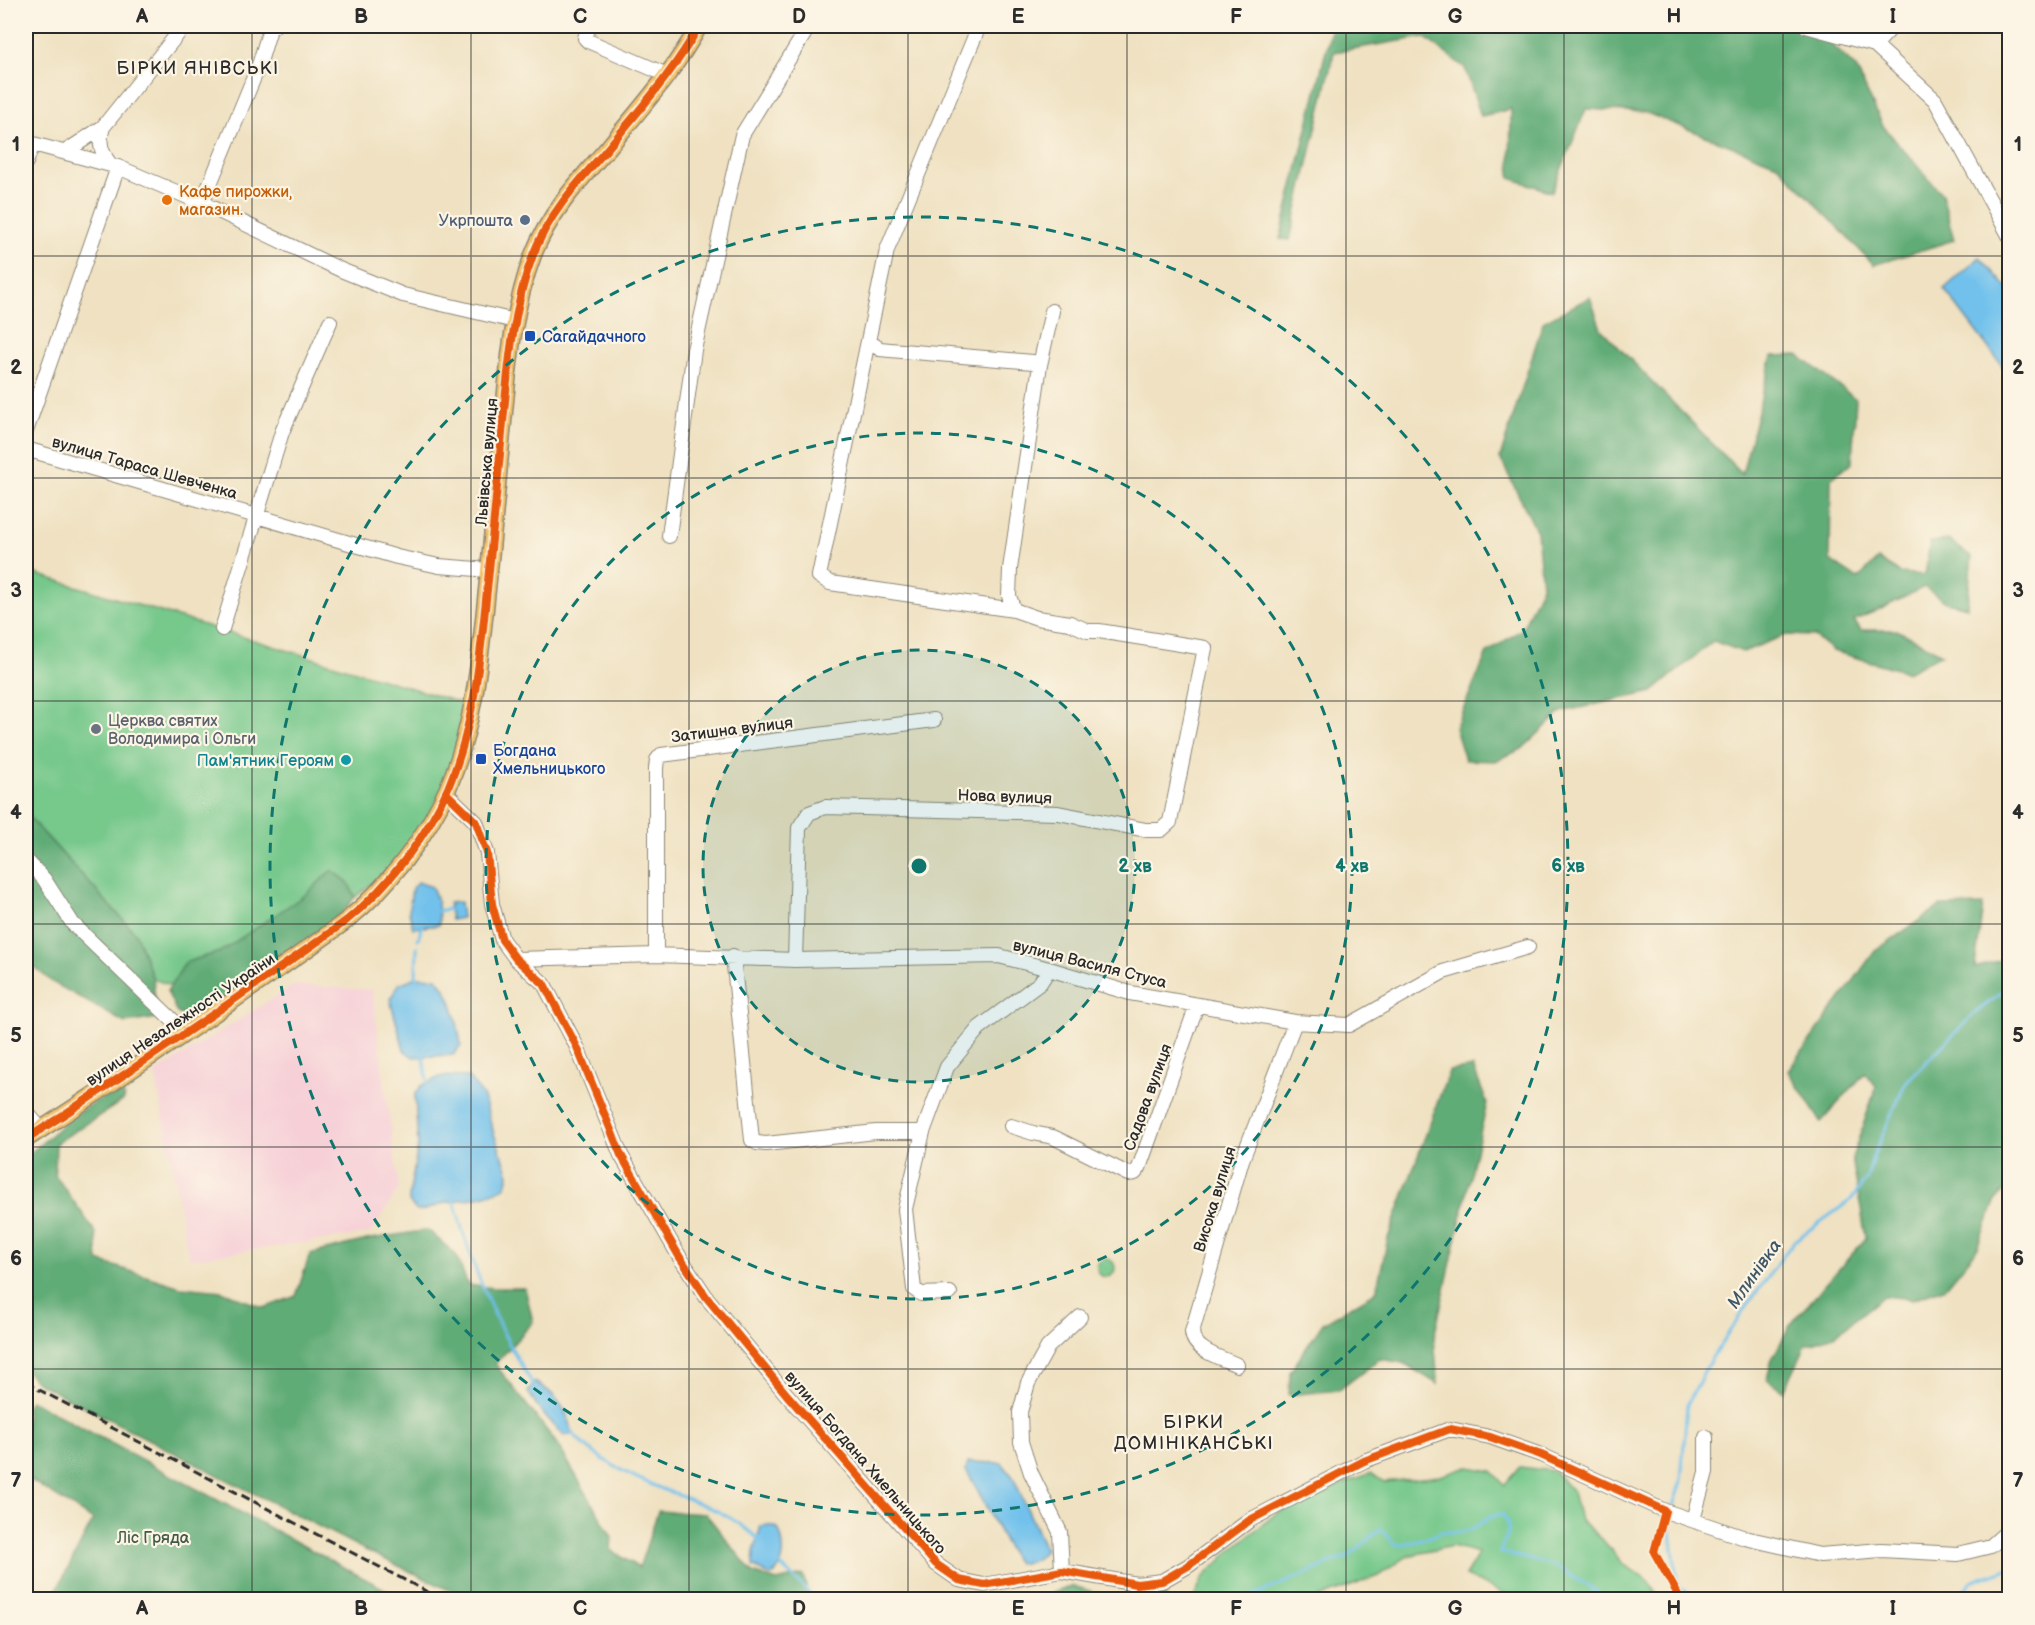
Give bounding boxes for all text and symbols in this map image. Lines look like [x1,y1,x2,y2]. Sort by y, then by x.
text: A [135,5,149,29]
text: B [354,5,368,29]
text: C [573,5,587,29]
text: D [792,5,806,29]
text: E [1012,5,1025,29]
text: F [1230,5,1242,29]
text: G [1448,5,1463,29]
text: H [1667,5,1681,29]
text: I [1890,5,1896,29]
district label: БІРКИ ЯНІВСЬКІ [116,58,280,79]
text: 1 [12,133,20,157]
text: 1 [2014,133,2022,157]
place label: Кафе пирожки, магазин. [179,183,292,220]
marker: Кафе пирожки, магазин. [160,193,174,207]
place label: Укрпошта [438,212,514,231]
marker: Укрпошта [518,213,532,227]
place label: Сагайдачного [542,328,646,347]
marker: Сагайдачного [523,329,537,343]
text: 2 [10,356,22,380]
text: 2 [2012,356,2024,380]
street label: Львівська вулиця [472,397,503,528]
street label: вулиця Тараса Шевченка [50,433,240,504]
text: 3 [10,579,22,603]
text: 3 [2012,579,2024,603]
place label: Церква святих Володимира і Ольги [108,712,256,749]
street label: Затишна вулиця [670,714,794,747]
marker: Церква святих Володимира і Ольги [89,722,103,736]
place label: Богдана Хмельницького [493,742,605,779]
place label: Пам'ятник Героям [197,752,334,771]
marker: Богдана Хмельницького [474,752,488,766]
marker: Пам'ятник Героям [339,753,353,767]
street label: Нова вулиця [957,786,1053,809]
text: 4 [10,801,22,825]
text: 4 [2012,801,2024,825]
centre of rings [909,856,929,876]
text: 2 хв [1118,856,1152,877]
text: 4 хв [1335,856,1369,877]
text: 6 хв [1551,856,1585,877]
street label: вулиця Василя Стуса [1011,936,1169,993]
street label: вулиця Незалежності України [83,950,279,1091]
text: 5 [10,1024,22,1048]
text: 5 [2012,1024,2024,1048]
street label: Садова вулиця [1120,1041,1177,1154]
street label: Висока вулиця [1190,1144,1241,1255]
water label: Млинівка [1723,1236,1786,1313]
text: 6 [10,1247,22,1271]
text: 6 [2012,1247,2024,1271]
street label: вулиця Богдана Хмельницького [780,1368,950,1558]
district label: БІРКИ ДОМІНІКАНСЬКІ [1114,1412,1274,1454]
text: 7 [10,1469,22,1493]
text: 7 [2012,1469,2024,1493]
park label: Ліс Гряда [116,1529,190,1548]
text: A [135,1597,149,1621]
text: B [354,1597,368,1621]
text: C [573,1597,587,1621]
text: D [792,1597,806,1621]
text: E [1012,1597,1025,1621]
text: F [1230,1597,1242,1621]
text: G [1448,1597,1463,1621]
text: H [1667,1597,1681,1621]
text: I [1890,1597,1896,1621]

